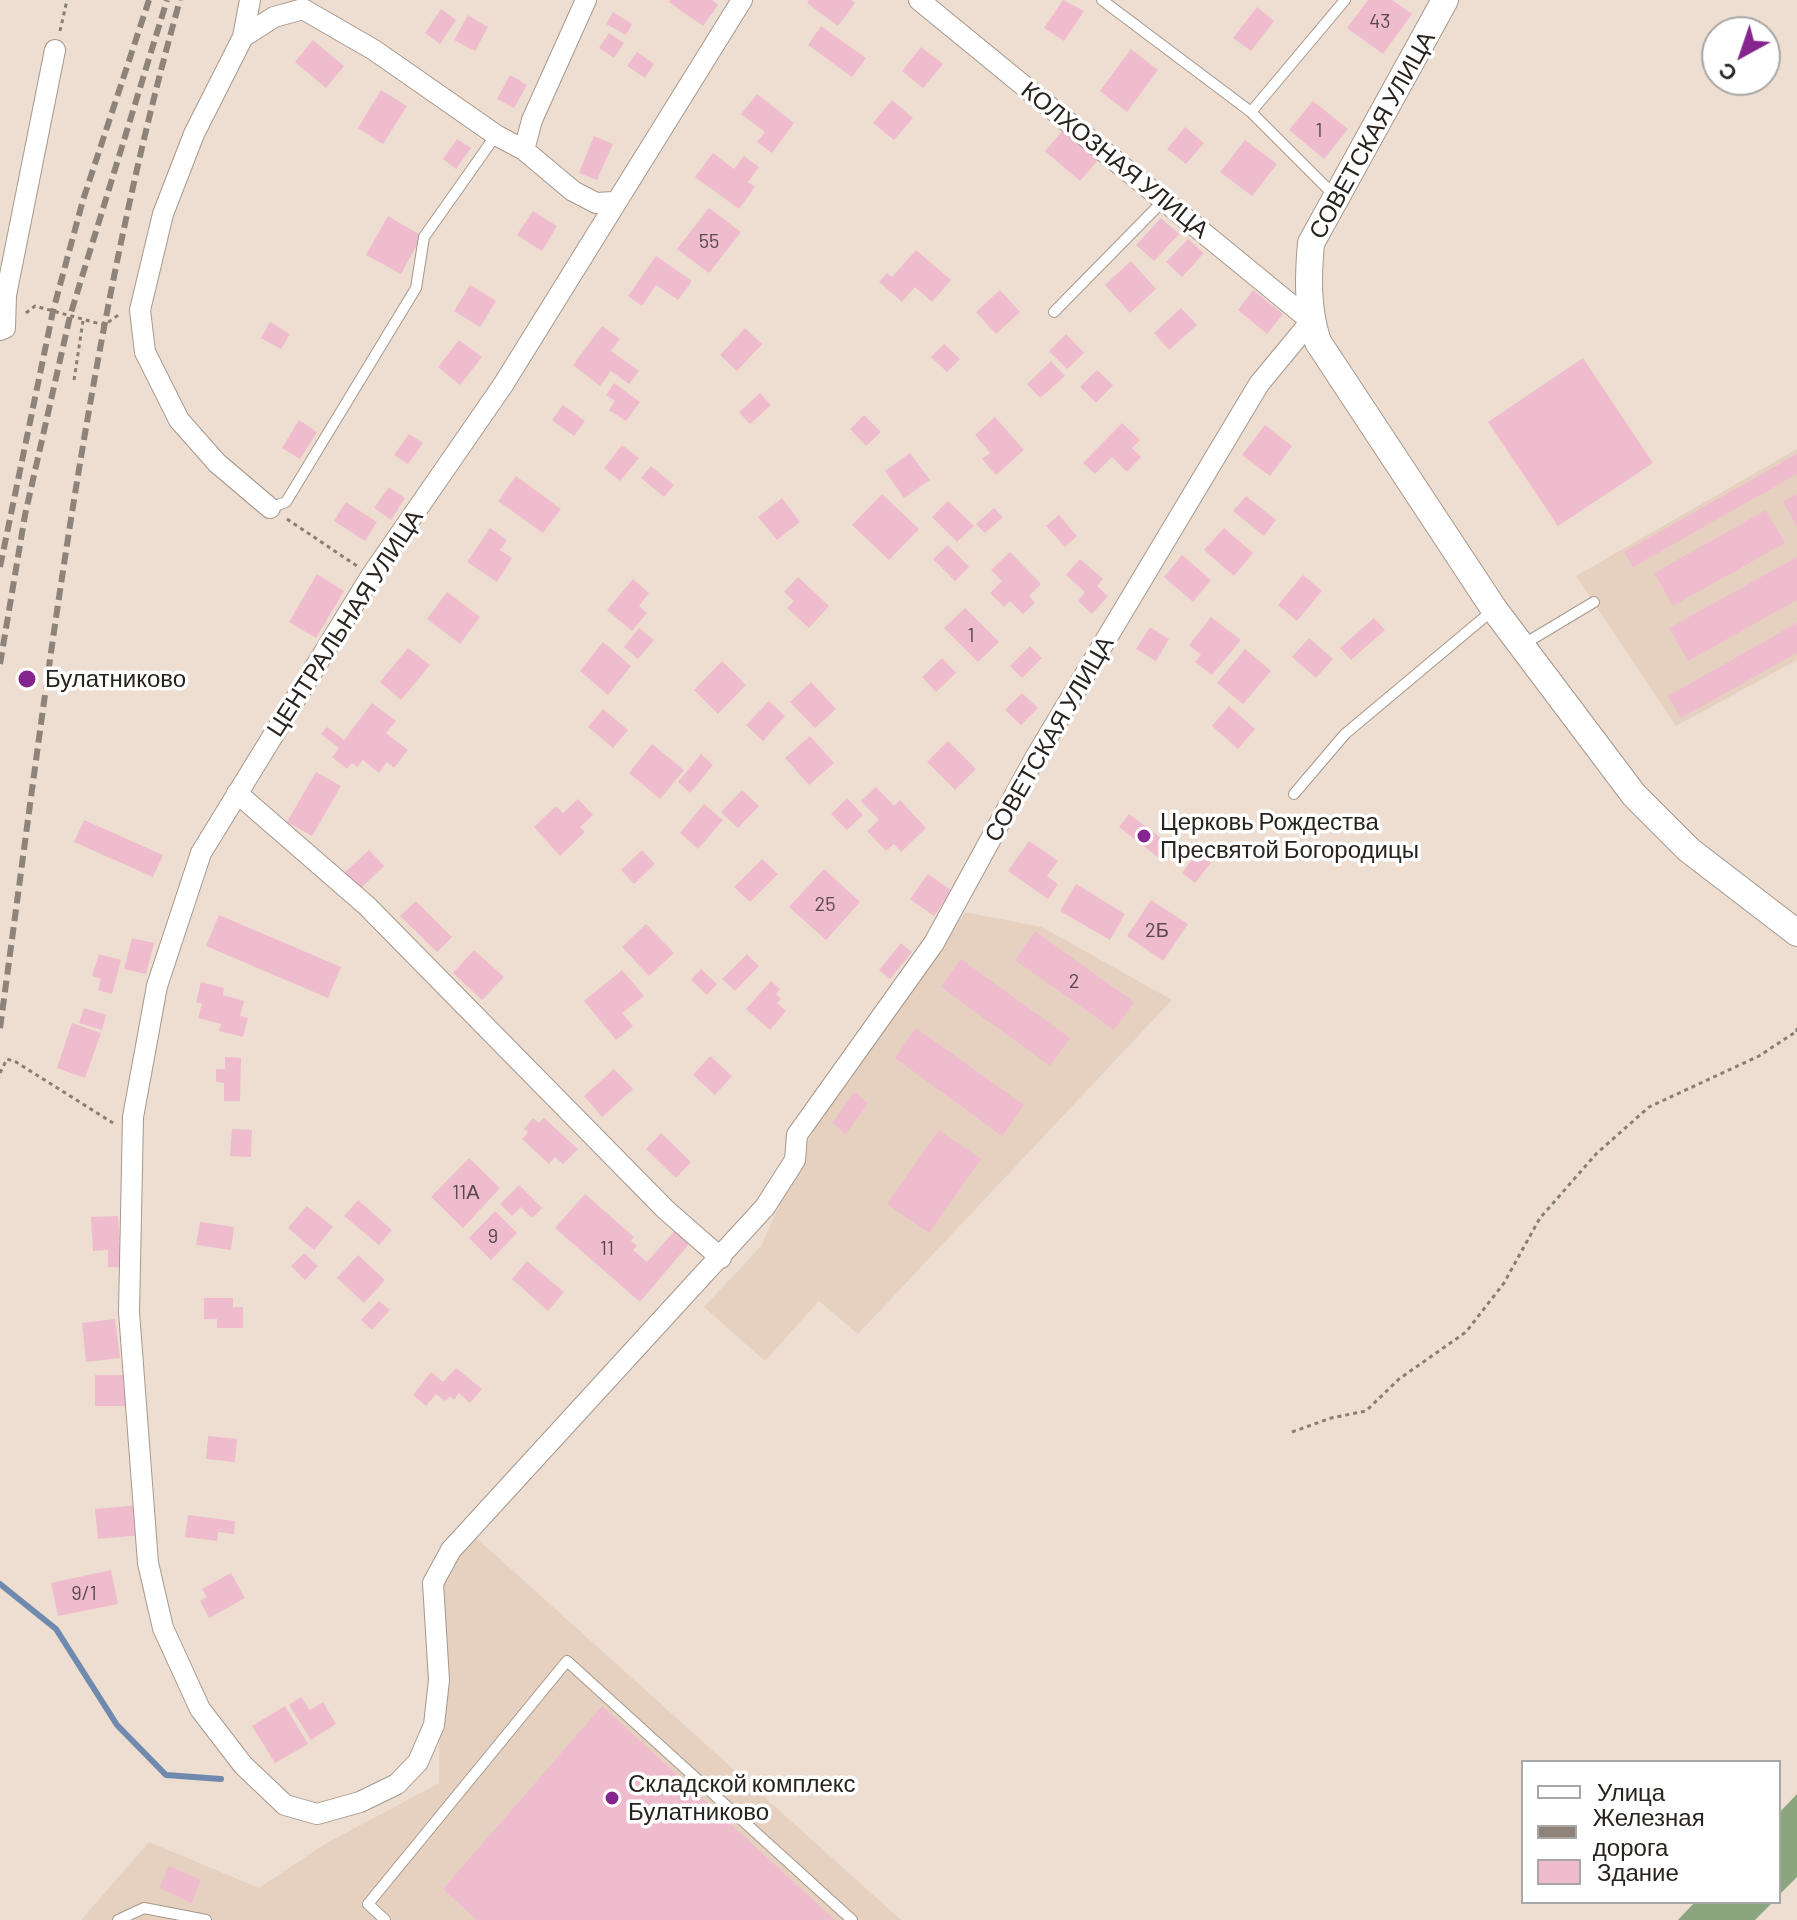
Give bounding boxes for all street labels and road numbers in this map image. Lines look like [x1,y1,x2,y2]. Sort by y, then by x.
street label: СОВЕТСКАЯ УЛИЦА [1303,26,1441,244]
street label: КОЛХОЗНАЯ УЛИЦА [1015,76,1215,244]
street label: ЦЕНТРАЛЬНАЯ УЛИЦА [261,504,429,742]
street label: СОВЕТСКАЯ УЛИЦА [978,631,1120,847]

